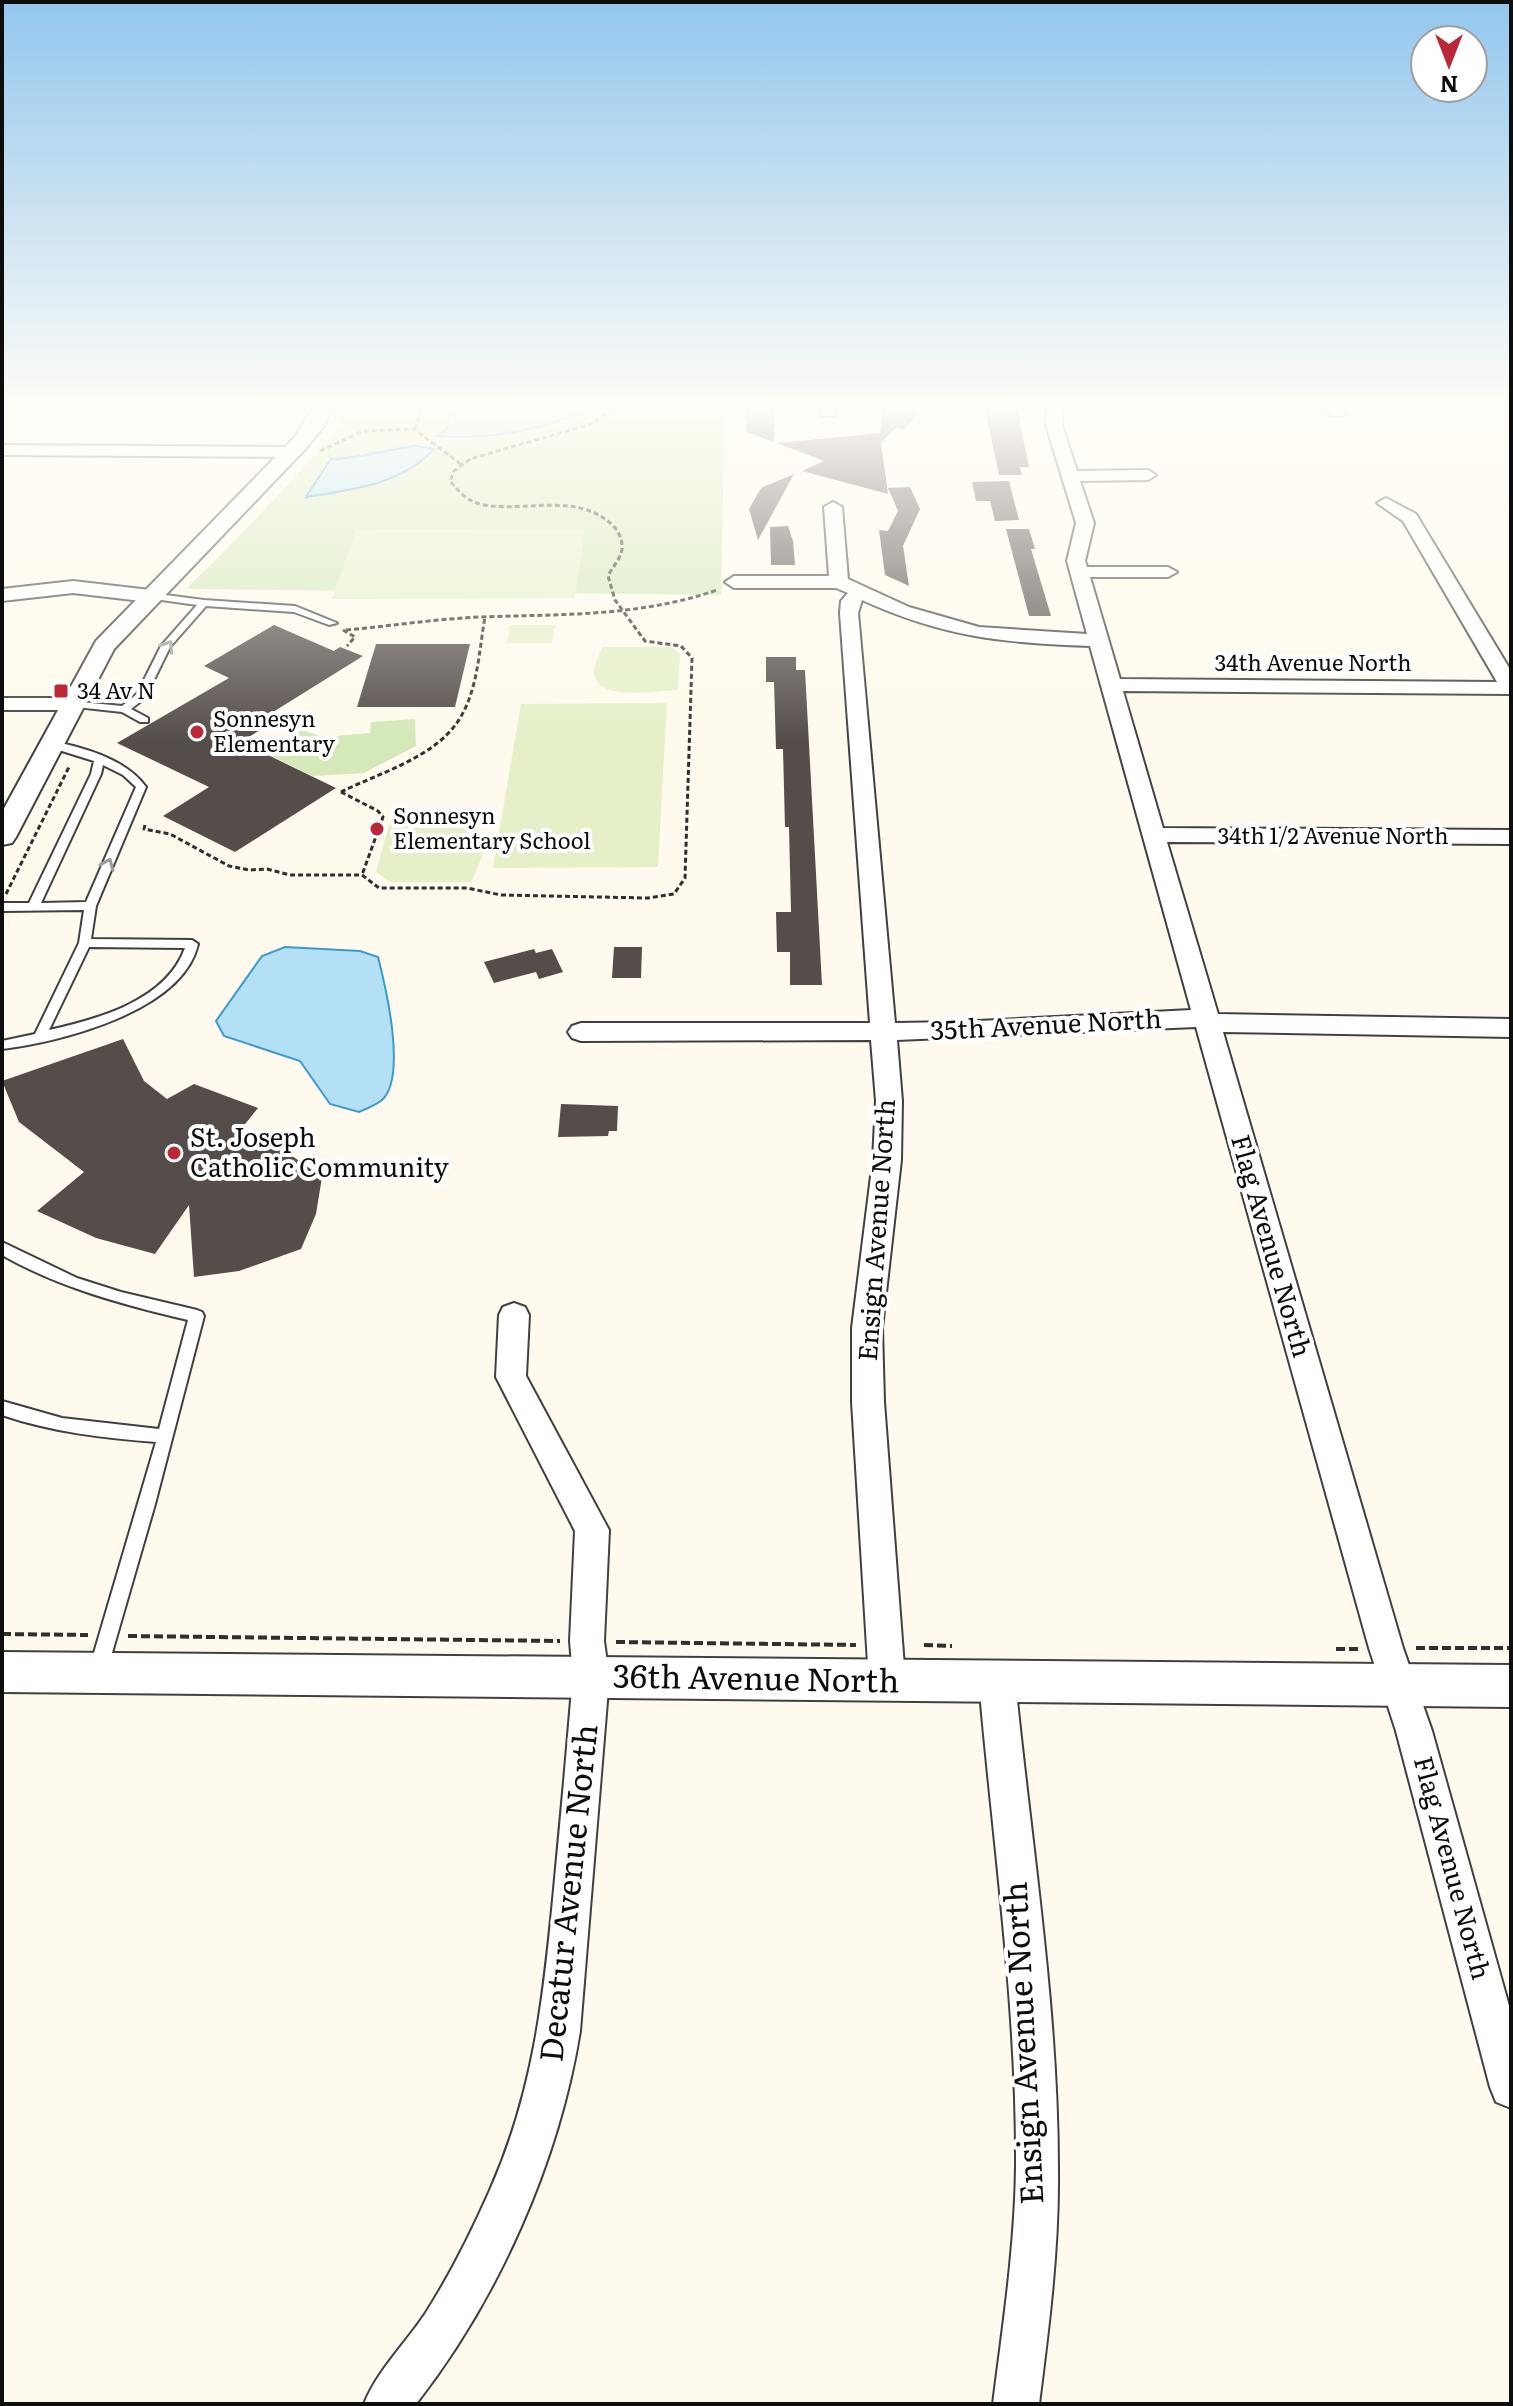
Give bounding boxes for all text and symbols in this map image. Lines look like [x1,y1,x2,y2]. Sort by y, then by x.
north arrow [1409,24,1489,104]
text: N [1440,69,1458,102]
one-way arrow [158,640,173,654]
street label: 34th Avenue North [1214,645,1412,678]
place label: 34 Av N [77,673,155,706]
marker: 34 Av N [52,682,70,700]
place label: Sonnesyn Elementary [213,701,335,759]
marker: Sonnesyn Elementary [188,723,206,741]
place label: Sonnesyn Elementary School [393,798,591,856]
street label: 34th 1/2 Avenue North [1217,818,1449,851]
marker: Sonnesyn Elementary School [368,820,386,838]
one-way arrow [99,858,115,872]
street label: 35th Avenue North [929,997,1163,1048]
street label: Ensign Avenue North [846,1097,903,1362]
place label: St. Joseph Catholic Community [190,1116,449,1185]
street label: Flag Avenue North [1223,1129,1324,1361]
marker: St. Joseph Catholic Community [165,1144,183,1162]
street label: 36th Avenue North [612,1650,900,1702]
street label: Decatur Avenue North [524,1721,608,2064]
street label: Flag Avenue North [1406,1751,1503,1983]
street label: Ensign Avenue North [989,1880,1053,2206]

